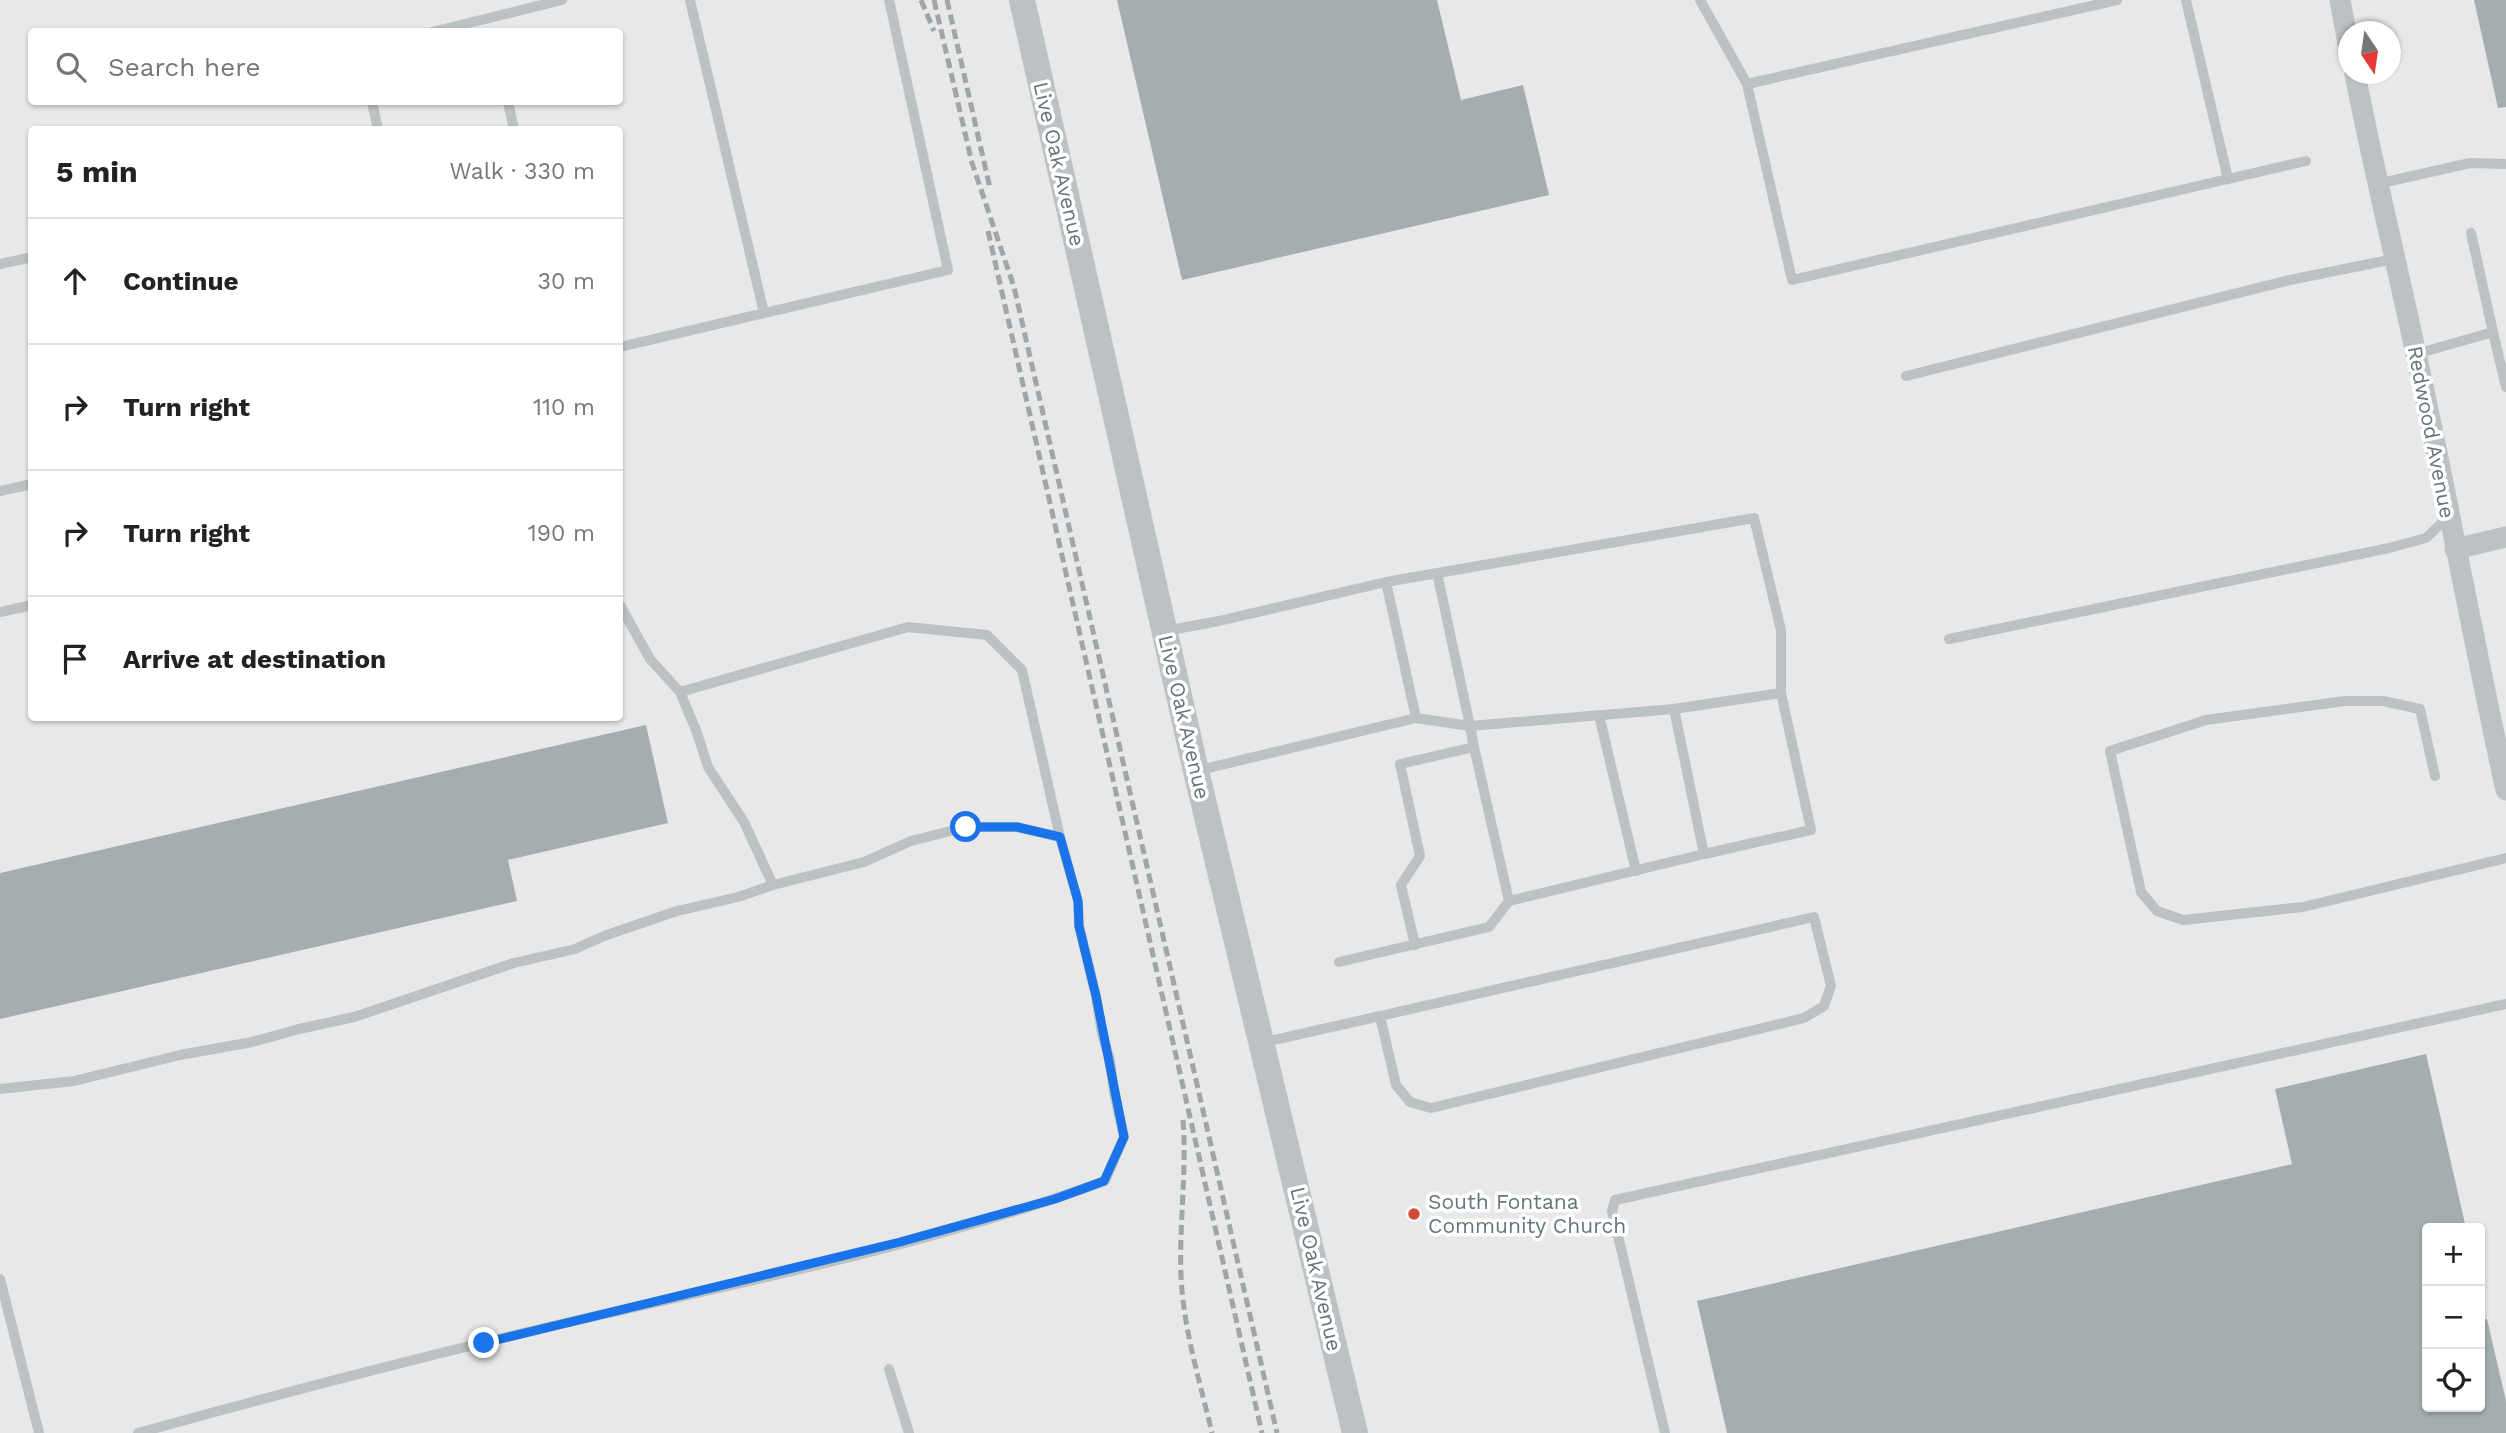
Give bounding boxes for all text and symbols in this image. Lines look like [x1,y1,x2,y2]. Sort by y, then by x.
north arrow [2338,21,2401,84]
search box [28,28,623,105]
icon: search [52,48,90,86]
text: Search here [108,52,260,82]
street label: Live Oak Avenue [1028,79,1091,249]
text: 5 min [56,154,138,189]
text: Walk · 330 m [449,158,595,185]
icon: ahead [56,262,94,300]
text: Continue [123,266,239,296]
text: 30 m [538,268,595,295]
street label: Redwood Avenue [2403,344,2460,520]
icon: right [56,388,94,426]
text: Turn right [123,392,250,422]
text: 110 m [533,394,595,421]
icon: right [56,514,94,552]
text: Turn right [123,518,250,548]
text: 190 m [528,520,595,547]
street label: Live Oak Avenue [1153,632,1216,802]
icon: arrive [56,640,94,678]
text: Arrive at destination [123,644,386,674]
route start [950,811,981,842]
street label: Live Oak Avenue [1285,1184,1348,1354]
place label: South Fontana Community Church [1428,1189,1626,1238]
marker: South Fontana Community Church [1406,1206,1422,1222]
map controls [2422,1223,2485,1412]
button: + [2422,1223,2485,1286]
button: − [2422,1286,2485,1349]
route end [468,1327,499,1358]
button: locate [2422,1349,2485,1412]

